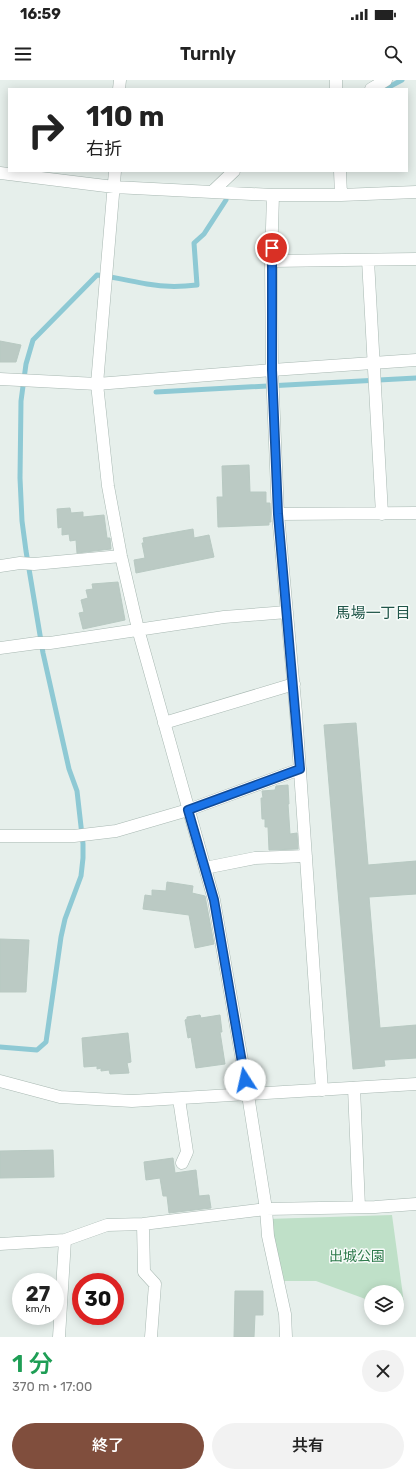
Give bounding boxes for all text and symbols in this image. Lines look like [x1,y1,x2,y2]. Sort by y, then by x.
text: 16:59 [20,5,61,23]
icon: menu [12,43,34,65]
text: Turnly [180,43,236,65]
icon: search [382,43,404,65]
text: 110 m [86,100,164,133]
icon: right [20,104,72,156]
text: 右折 [86,138,122,160]
pin [255,231,289,265]
icon: arrive [261,237,283,259]
district label: 馬場一丁目 [335,604,411,622]
position arrow [224,1059,266,1101]
park label: 出城公園 [329,1248,385,1265]
speed limit sign: 30 [72,1273,124,1325]
text: 27 [26,1282,50,1306]
map controls [364,1285,404,1325]
button: layers [364,1285,404,1325]
text: km/h [26,1303,50,1315]
text: 1 分 [12,1350,53,1378]
button: close [362,1350,404,1392]
text: 370 m · 17:00 [12,1379,92,1394]
button: 終了 [12,1423,204,1469]
button: 共有 [212,1423,404,1469]

